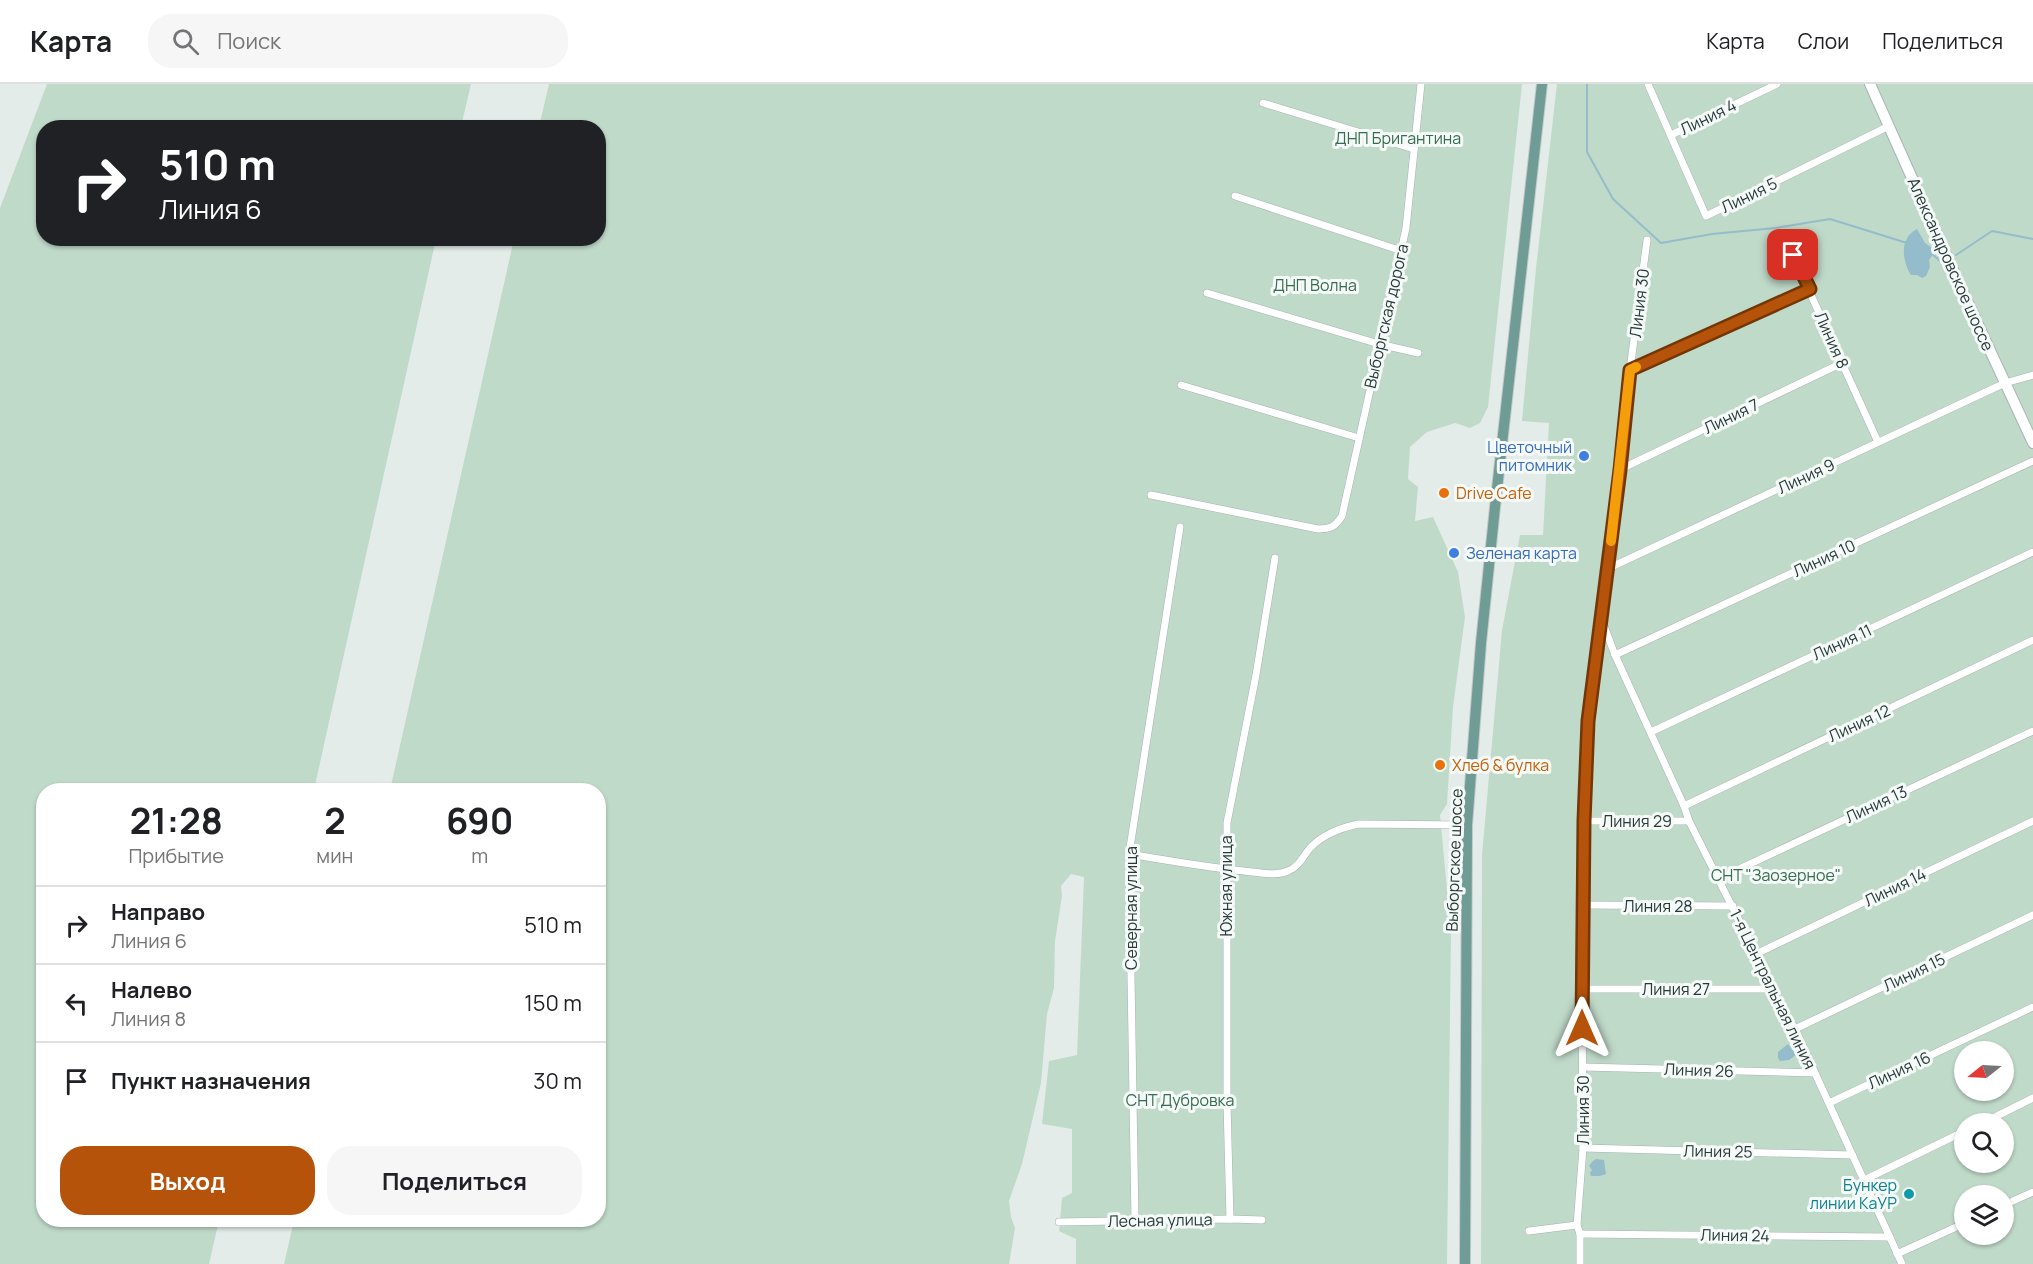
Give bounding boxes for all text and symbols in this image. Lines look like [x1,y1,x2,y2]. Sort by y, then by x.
search box [148,14,568,68]
text: Карта [30,22,112,60]
icon: search [169,25,202,58]
text: Поиск [217,26,281,56]
text: Карта [1706,27,1765,55]
text: Слои [1798,27,1849,55]
text: Поделиться [1882,27,2003,55]
street label: Линия 4 [1676,94,1740,140]
park label: ДНП Бригантина [1335,127,1461,149]
text: 510 m [159,135,276,193]
icon: right [60,144,138,222]
street label: Линия 5 [1717,172,1781,218]
street label: Александровское шоссе [1903,174,1999,354]
text: Линия 6 [159,190,262,227]
pin [1767,229,1818,280]
icon: arrive [1776,238,1809,271]
street label: Выборгская дорога [1359,242,1413,390]
street label: Линия 30 [1624,267,1654,339]
park label: ДНП Волна [1273,274,1357,296]
street label: Линия 8 [1810,308,1854,372]
street label: Линия 7 [1700,393,1762,439]
place label: Цветочный питомник [1487,436,1573,476]
marker: Цветочный питомник [1577,449,1591,463]
street label: Линия 9 [1774,453,1838,499]
place label: Drive Cafe [1456,482,1532,504]
marker: Drive Cafe [1437,486,1451,500]
street label: Линия 10 [1789,534,1859,582]
place label: Зеленая карта [1466,542,1577,564]
marker: Зеленая карта [1447,546,1461,560]
street label: Линия 11 [1809,619,1875,665]
street label: Линия 12 [1824,699,1894,747]
place label: Хлеб & булка [1452,754,1549,776]
marker: Хлеб & булка [1433,758,1447,772]
street label: Линия 13 [1841,780,1911,828]
street label: Выборгское шоссе [1441,788,1467,932]
text: 21:28 [130,796,223,845]
text: 2 [324,796,346,845]
text: 690 [446,796,513,845]
street label: Линия 29 [1602,810,1672,832]
street label: Южная улица [1215,835,1237,937]
text: Прибытие [129,842,224,869]
text: мин [316,842,353,869]
text: m [471,842,488,869]
street label: Северная улица [1120,846,1142,970]
street label: Линия 14 [1860,863,1930,911]
park label: СНТ "Заозерное" [1711,864,1841,886]
street label: Линия 28 [1623,895,1693,917]
text: Направо [111,897,205,927]
street label: 1-я Центральная линия [1725,905,1821,1073]
icon: right [60,909,93,942]
text: 510 m [524,910,582,940]
text: Линия 6 [111,927,187,954]
street label: Линия 15 [1879,948,1949,996]
text: Налево [111,975,192,1005]
street label: Линия 27 [1642,978,1710,1000]
icon: left [60,987,93,1020]
text: 150 m [524,988,582,1018]
position arrow [1550,996,1614,1060]
text: Линия 8 [111,1005,186,1032]
north arrow [1954,1041,2014,1101]
map controls [1954,1041,2014,1245]
street label: Линия 16 [1864,1046,1934,1094]
street label: Линия 26 [1664,1058,1734,1082]
icon: arrive [60,1065,93,1098]
text: Пункт назначения [111,1066,311,1096]
text: 30 m [533,1066,582,1096]
street label: Линия 30 [1572,1075,1594,1145]
park label: СНТ Дубровка [1126,1089,1234,1111]
button: search [1954,1113,2014,1173]
street label: Линия 25 [1683,1139,1753,1163]
button: Выход [60,1146,315,1215]
button: Поделиться [327,1146,582,1215]
place label: Бункер линии КаУР [1810,1174,1897,1214]
button: layers [1954,1185,2014,1245]
marker: Бункер линии КаУР [1902,1187,1916,1201]
street label: Лесная улица [1107,1208,1213,1232]
street label: Линия 24 [1700,1223,1770,1247]

